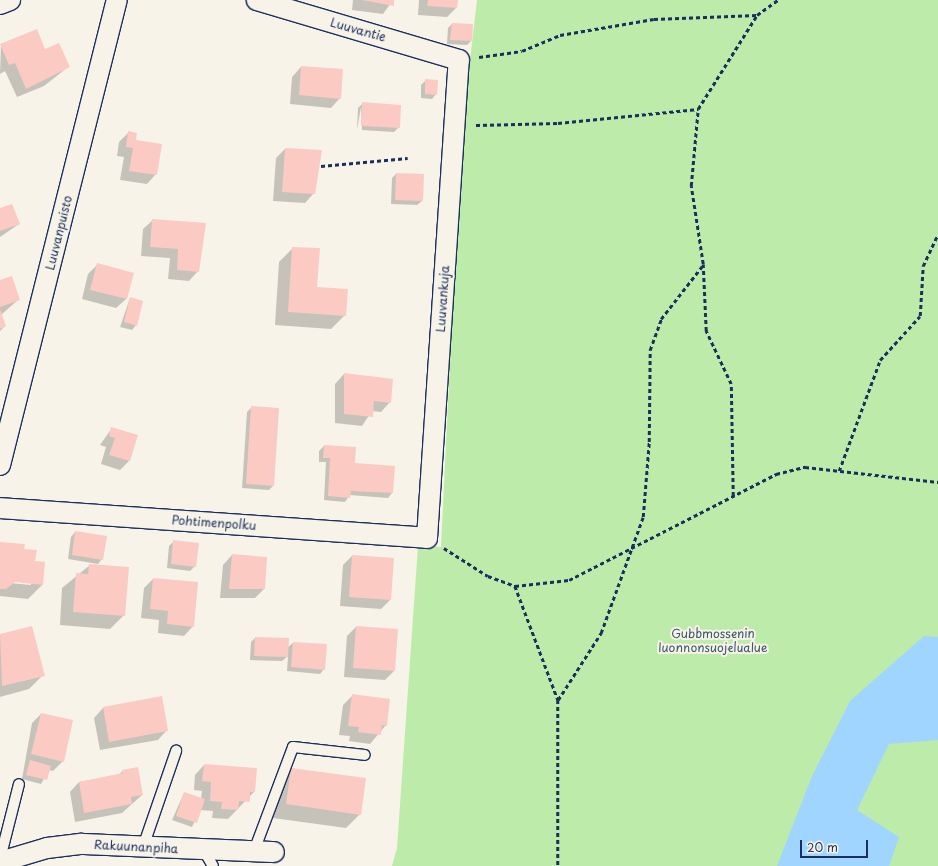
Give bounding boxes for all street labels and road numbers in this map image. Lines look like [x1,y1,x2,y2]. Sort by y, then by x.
street label: Luuvantie [329,15,387,45]
street label: Luuvanpuisto [43,194,75,272]
street label: Luuvankuja [433,265,453,333]
street label: Pohtimenpolku [171,513,257,533]
street label: Rakuunanpiha [93,838,179,856]

